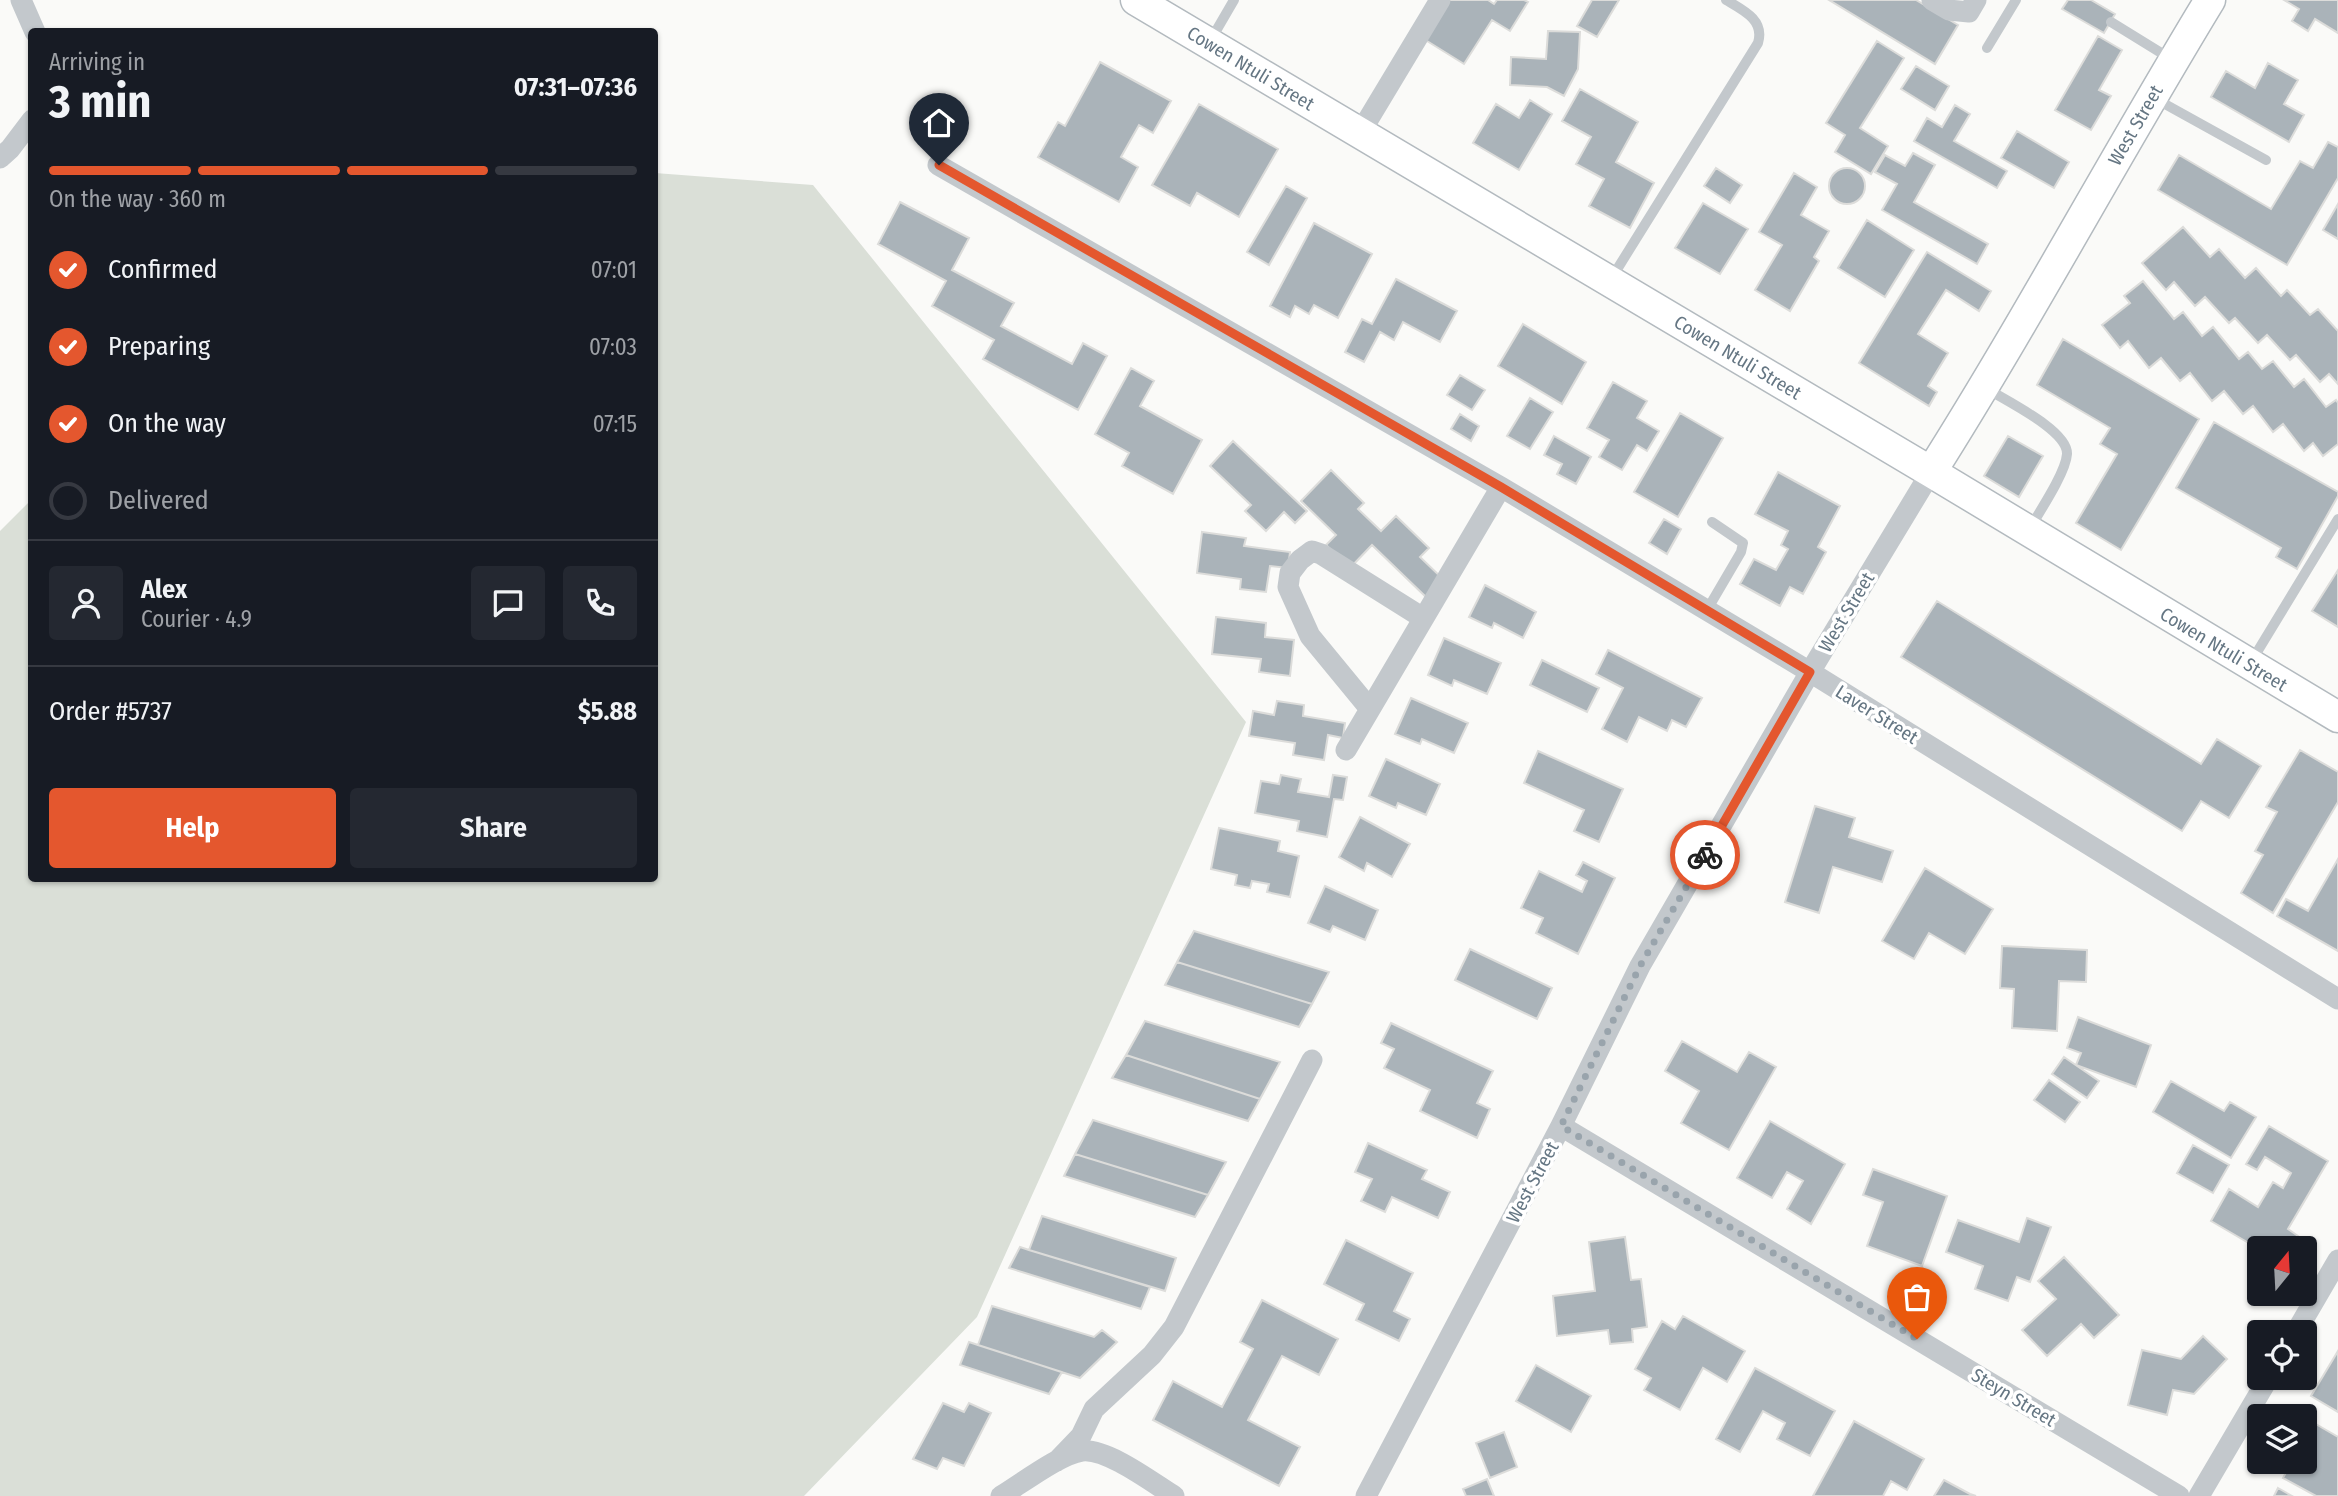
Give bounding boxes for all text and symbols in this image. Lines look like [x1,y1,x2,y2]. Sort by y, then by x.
street label: Cowen Ntuli Street [1183,21,1319,116]
text: Arriving in [49,48,145,76]
text: 07:31–07:36 [514,72,637,103]
text: 3 min [49,74,151,129]
street label: West Street [2103,80,2168,170]
pin [909,93,969,165]
icon: home [920,104,958,142]
text: On the way · 360 m [49,185,226,213]
icon: check [49,251,87,289]
text: Confirmed [108,254,218,285]
text: 07:01 [591,256,637,284]
street label: Cowen Ntuli Street [1670,310,1806,405]
icon: check [49,328,87,366]
text: Preparing [108,331,210,362]
text: 07:03 [589,333,637,361]
icon: check [49,405,87,443]
text: On the way [108,408,226,439]
text: 07:15 [593,410,637,438]
text: Delivered [108,485,209,516]
button: person [49,566,123,640]
button: chat [471,566,545,640]
button: phone [563,566,637,640]
street label: West Street [1814,568,1880,656]
text: Alex [141,574,187,605]
street label: Cowen Ntuli Street [2156,602,2292,697]
text: Courier · 4.9 [141,605,252,633]
street label: Laver Street [1831,680,1923,749]
text: Order #5737 [49,696,172,727]
text: $5.88 [578,696,637,727]
button: Help [49,788,336,868]
button: Share [350,788,637,868]
courier [1670,820,1740,890]
icon: bike [1686,836,1724,874]
street label: West Street [1501,1137,1564,1227]
north arrow [2247,1236,2317,1306]
map controls [2247,1236,2317,1474]
pin [1887,1267,1947,1339]
icon: bag [1898,1278,1936,1316]
button: locate [2247,1320,2317,1390]
street label: Steyn Street [1967,1363,2061,1432]
button: layers [2247,1404,2317,1474]

